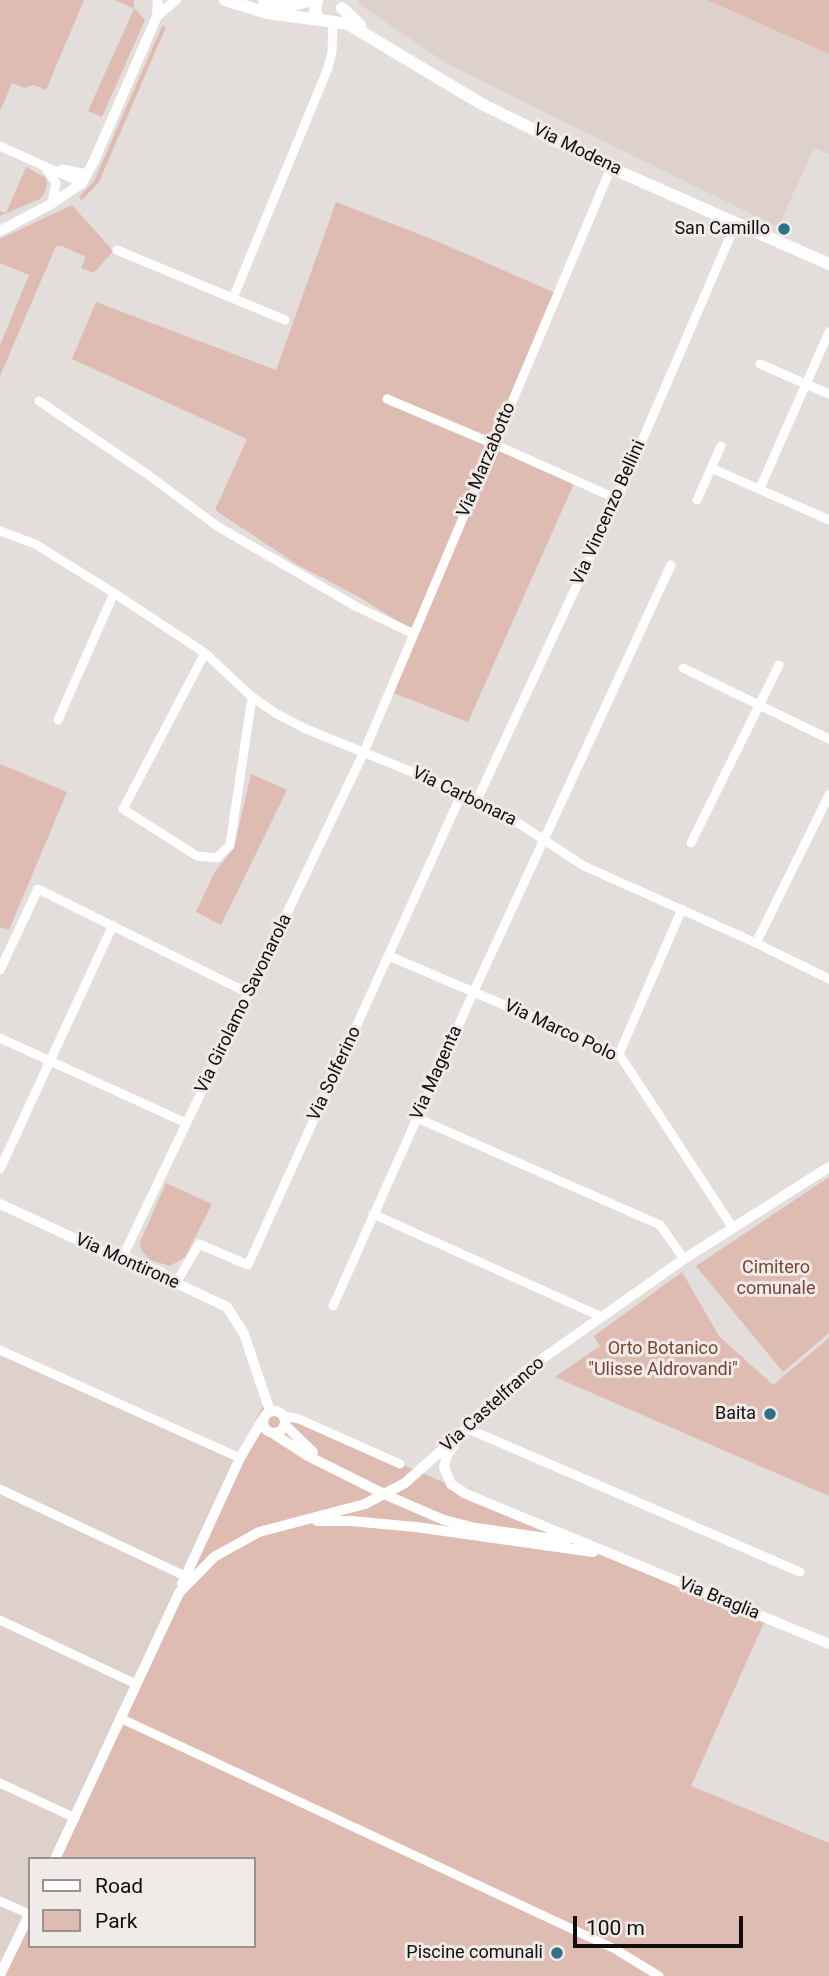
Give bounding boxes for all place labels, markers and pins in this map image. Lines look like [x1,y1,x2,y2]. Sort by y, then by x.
place label: San Camillo [674,218,770,240]
marker: San Camillo [776,221,792,237]
place label: Baita [715,1403,756,1425]
marker: Baita [762,1406,778,1422]
place label: Piscine comunali [406,1942,543,1964]
marker: Piscine comunali [549,1945,565,1961]

